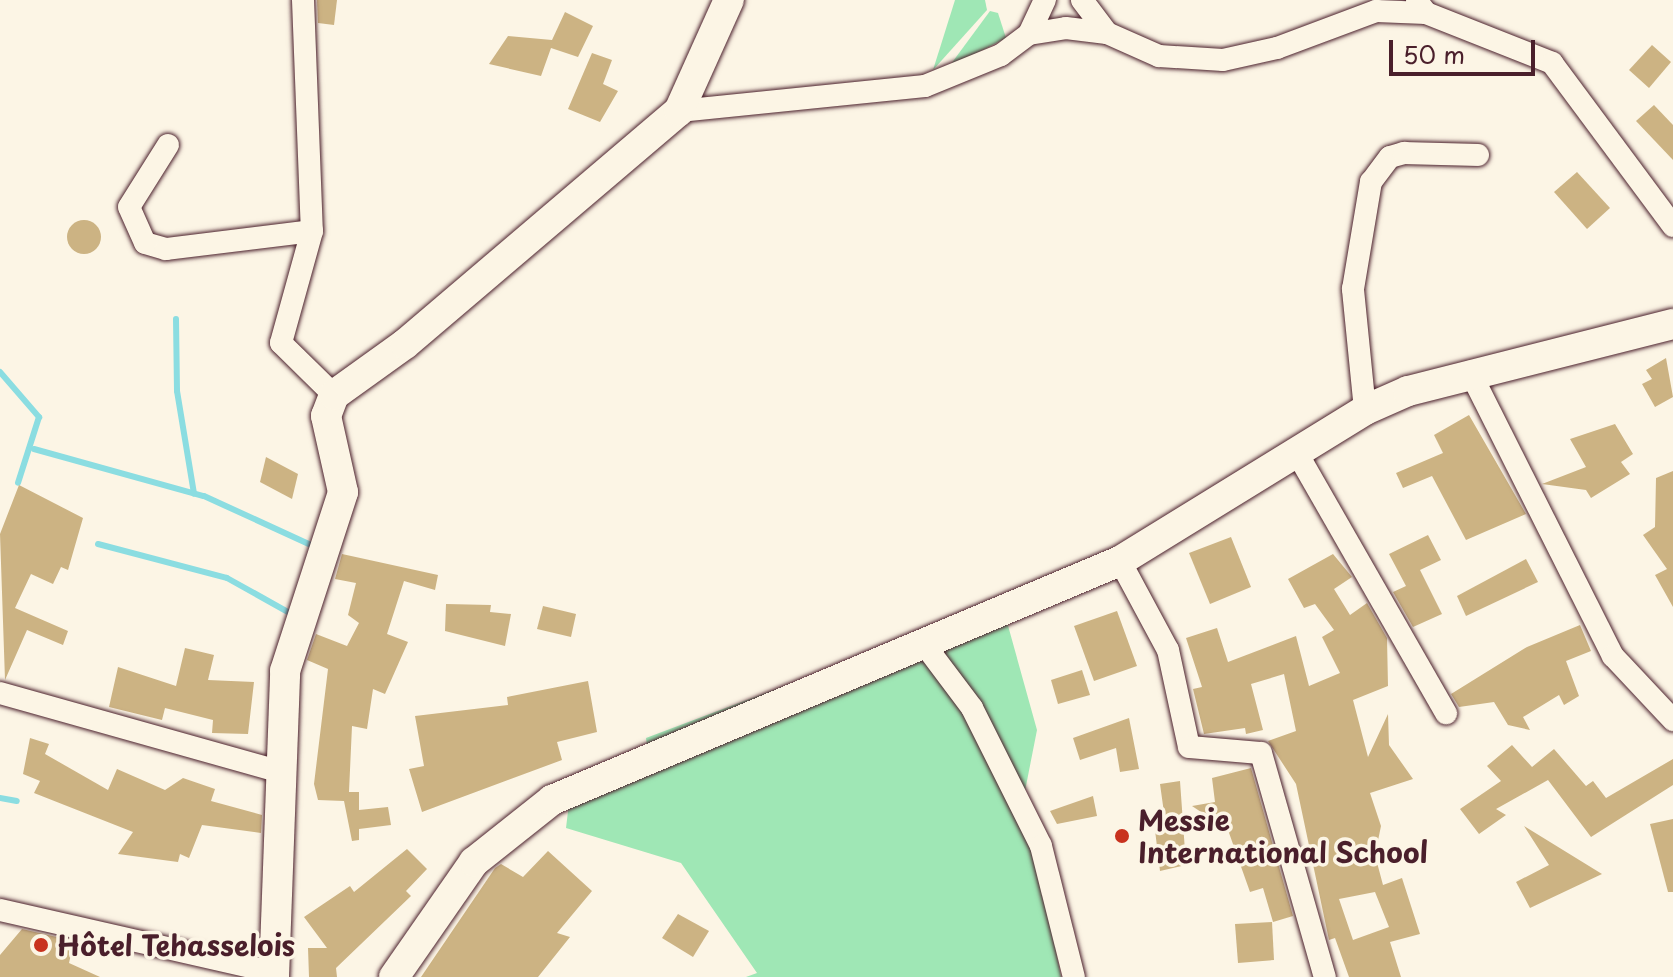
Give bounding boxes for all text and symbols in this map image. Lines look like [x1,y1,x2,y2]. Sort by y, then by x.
scale bar [1393,24,1539,74]
text: 50 m [1403,36,1465,72]
place label: Messie International School [1138,803,1428,869]
marker: Messie International School [1113,827,1131,845]
place label: Hôtel Tehasselois [57,928,296,962]
marker: Hôtel Tehasselois [32,936,50,954]

